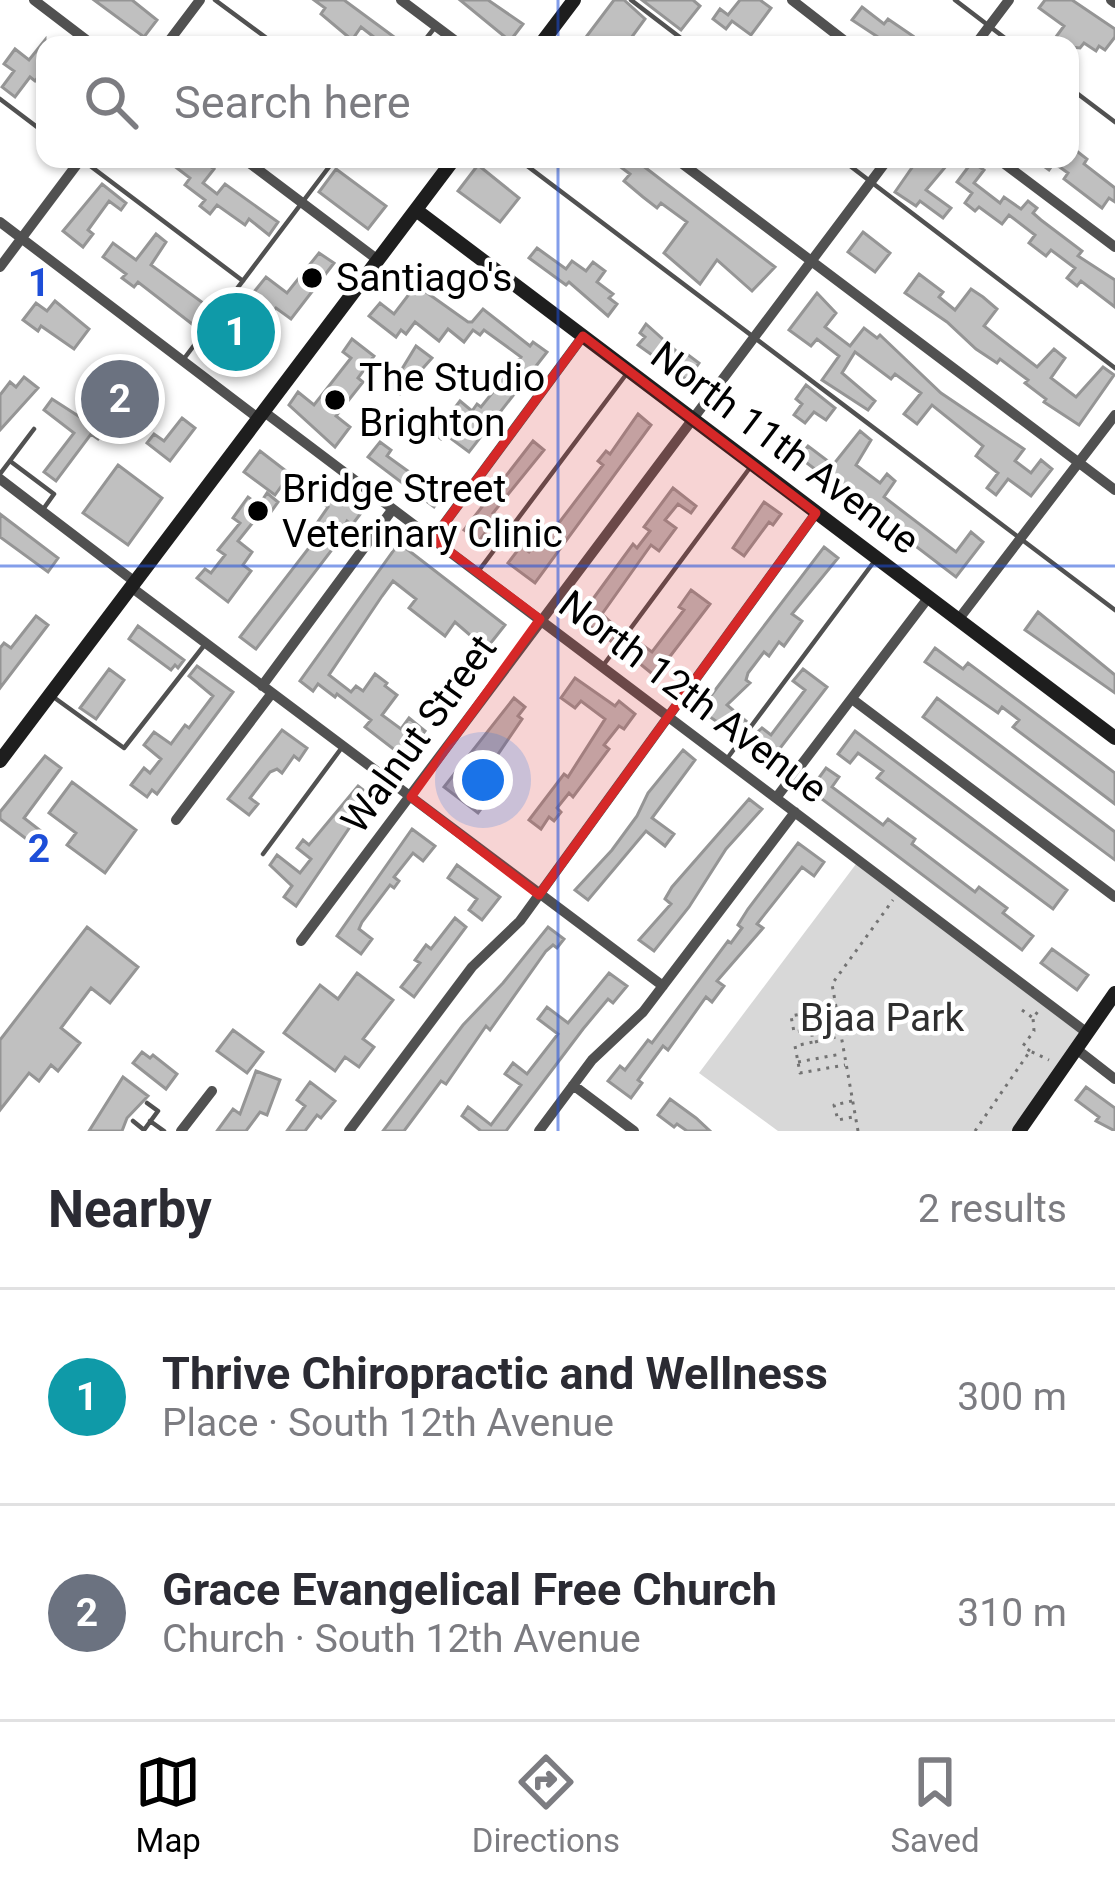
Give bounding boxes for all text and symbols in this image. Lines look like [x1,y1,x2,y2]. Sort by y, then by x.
search box [36,36,1079,168]
icon: search [78,69,144,135]
text: Search here [174,76,411,129]
place label: Santiago's [336,255,512,301]
text: 1 [28,260,50,306]
marker: Santiago's [299,265,325,291]
pin: 1 [197,287,275,377]
street label: North 11th Avenue [642,332,928,564]
pin: 2 [81,354,159,444]
place label: The Studio Brighton [359,355,545,446]
marker: The Studio Brighton [322,387,348,413]
place label: Bridge Street Veterinary Clinic [282,466,563,557]
marker: Bridge Street Veterinary Clinic [245,498,271,524]
street label: North 12th Avenue [550,581,836,813]
street label: Walnut Street [332,626,506,842]
your location [453,750,513,810]
text: 2 [28,826,50,872]
park label: Bjaa Park [800,995,964,1041]
text: Nearby [48,1180,212,1239]
text: 2 results [918,1186,1067,1232]
text: Thrive Chiropractic and Wellness [162,1347,828,1400]
text: 1 [76,1374,98,1420]
text: 300 m [957,1374,1067,1420]
text: Place · South 12th Avenue [162,1400,614,1446]
text: Grace Evangelical Free Church [162,1563,777,1616]
text: 2 [76,1590,98,1636]
text: 310 m [957,1590,1067,1636]
text: Church · South 12th Avenue [162,1616,641,1662]
tab: Map [135,1749,201,1860]
tab: Directions [472,1749,620,1860]
tab: Saved [891,1749,980,1860]

